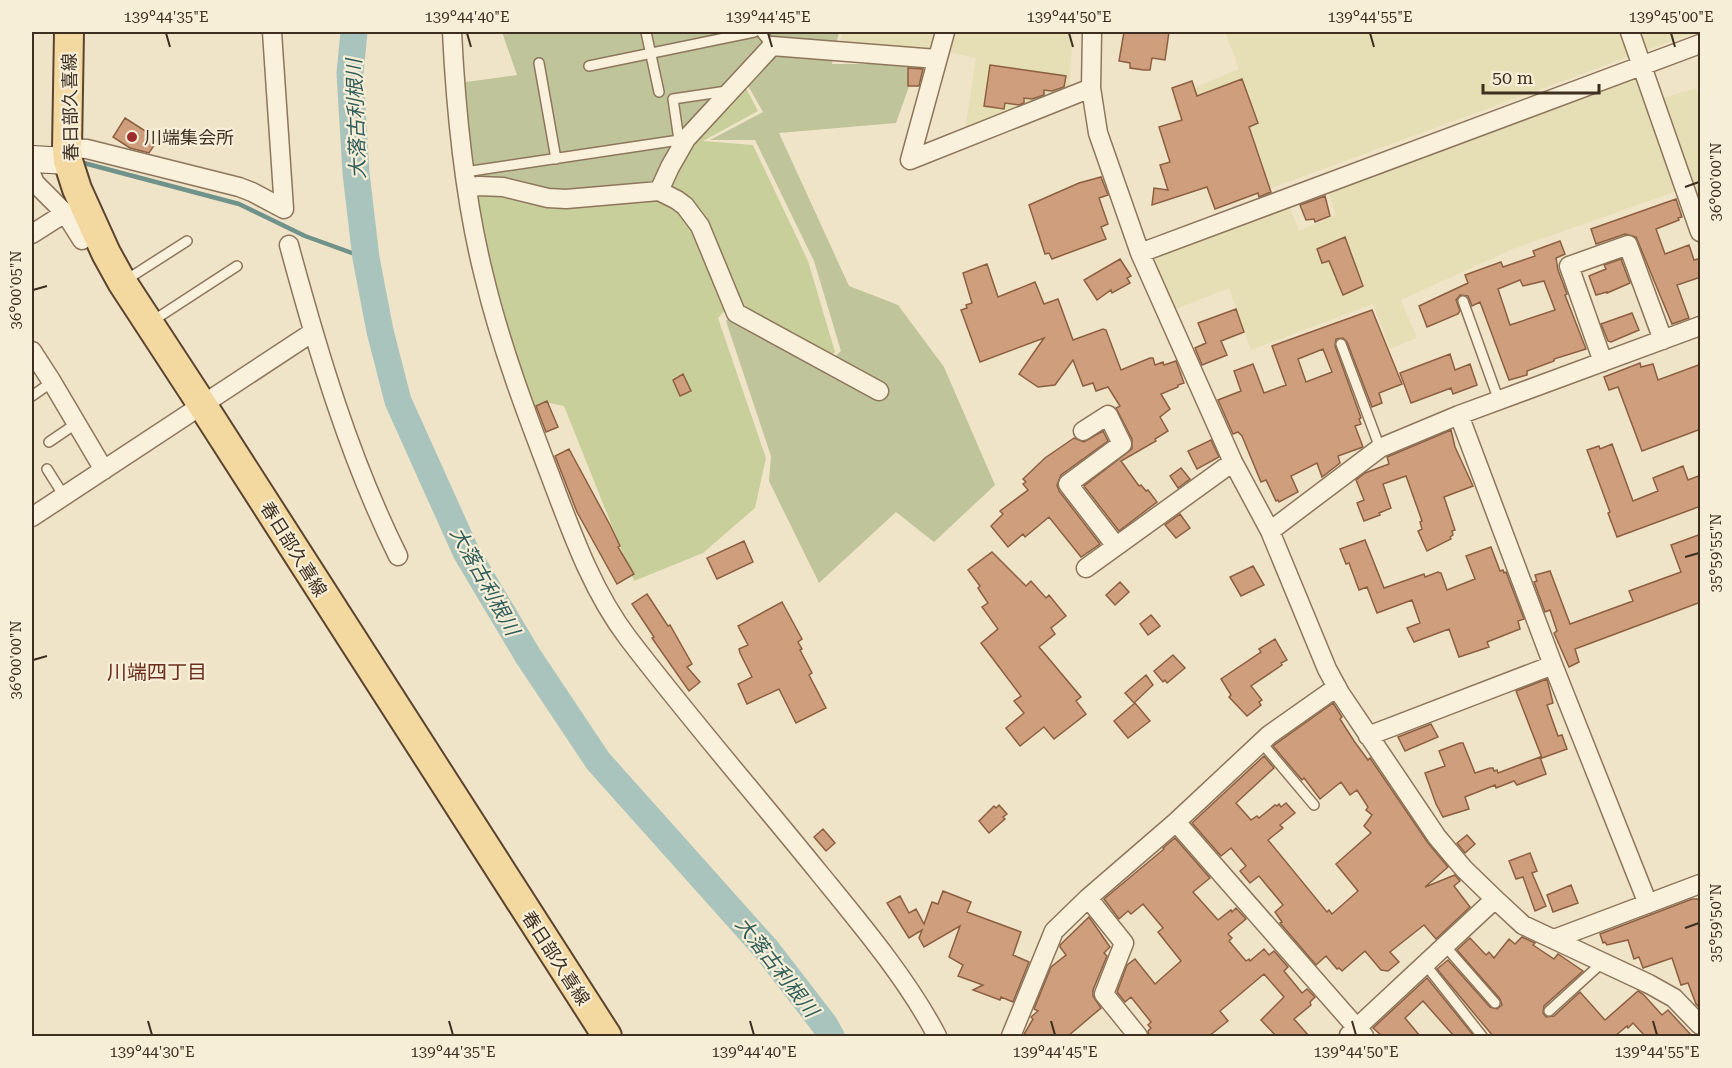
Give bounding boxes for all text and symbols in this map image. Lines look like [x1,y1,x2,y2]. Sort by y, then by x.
text: 139°44'35"E [123,8,209,26]
text: 139°44'40"E [424,8,510,26]
text: 139°44'45"E [725,8,811,26]
text: 139°44'50"E [1026,8,1112,26]
text: 139°44'55"E [1327,8,1413,26]
text: 139°45'00"E [1628,8,1714,26]
street label: 春日部久喜線 [59,53,81,161]
water label: 大落古利根川 [342,57,370,179]
scale bar [1483,57,1598,95]
text: 50 m [1492,67,1533,88]
place label: 川端集会所 [144,127,234,148]
marker: 川端集会所 [125,130,139,144]
text: 36°00'00"N [1707,142,1725,222]
text: 36°00'05"N [7,250,25,330]
street label: 春日部久喜線 [256,498,332,600]
text: 35°59'55"N [1707,513,1725,593]
water label: 大落古利根川 [445,523,526,641]
text: 36°00'00"N [7,620,25,700]
district label: 川端四丁目 [107,660,207,684]
text: 35°59'50"N [1707,883,1725,963]
street label: 春日部久喜線 [518,907,594,1009]
water label: 大落古利根川 [731,912,825,1023]
text: 139°44'30"E [109,1043,195,1061]
text: 139°44'35"E [410,1043,496,1061]
text: 139°44'40"E [711,1043,797,1061]
text: 139°44'45"E [1012,1043,1098,1061]
text: 139°44'50"E [1313,1043,1399,1061]
text: 139°44'55"E [1614,1043,1700,1061]

